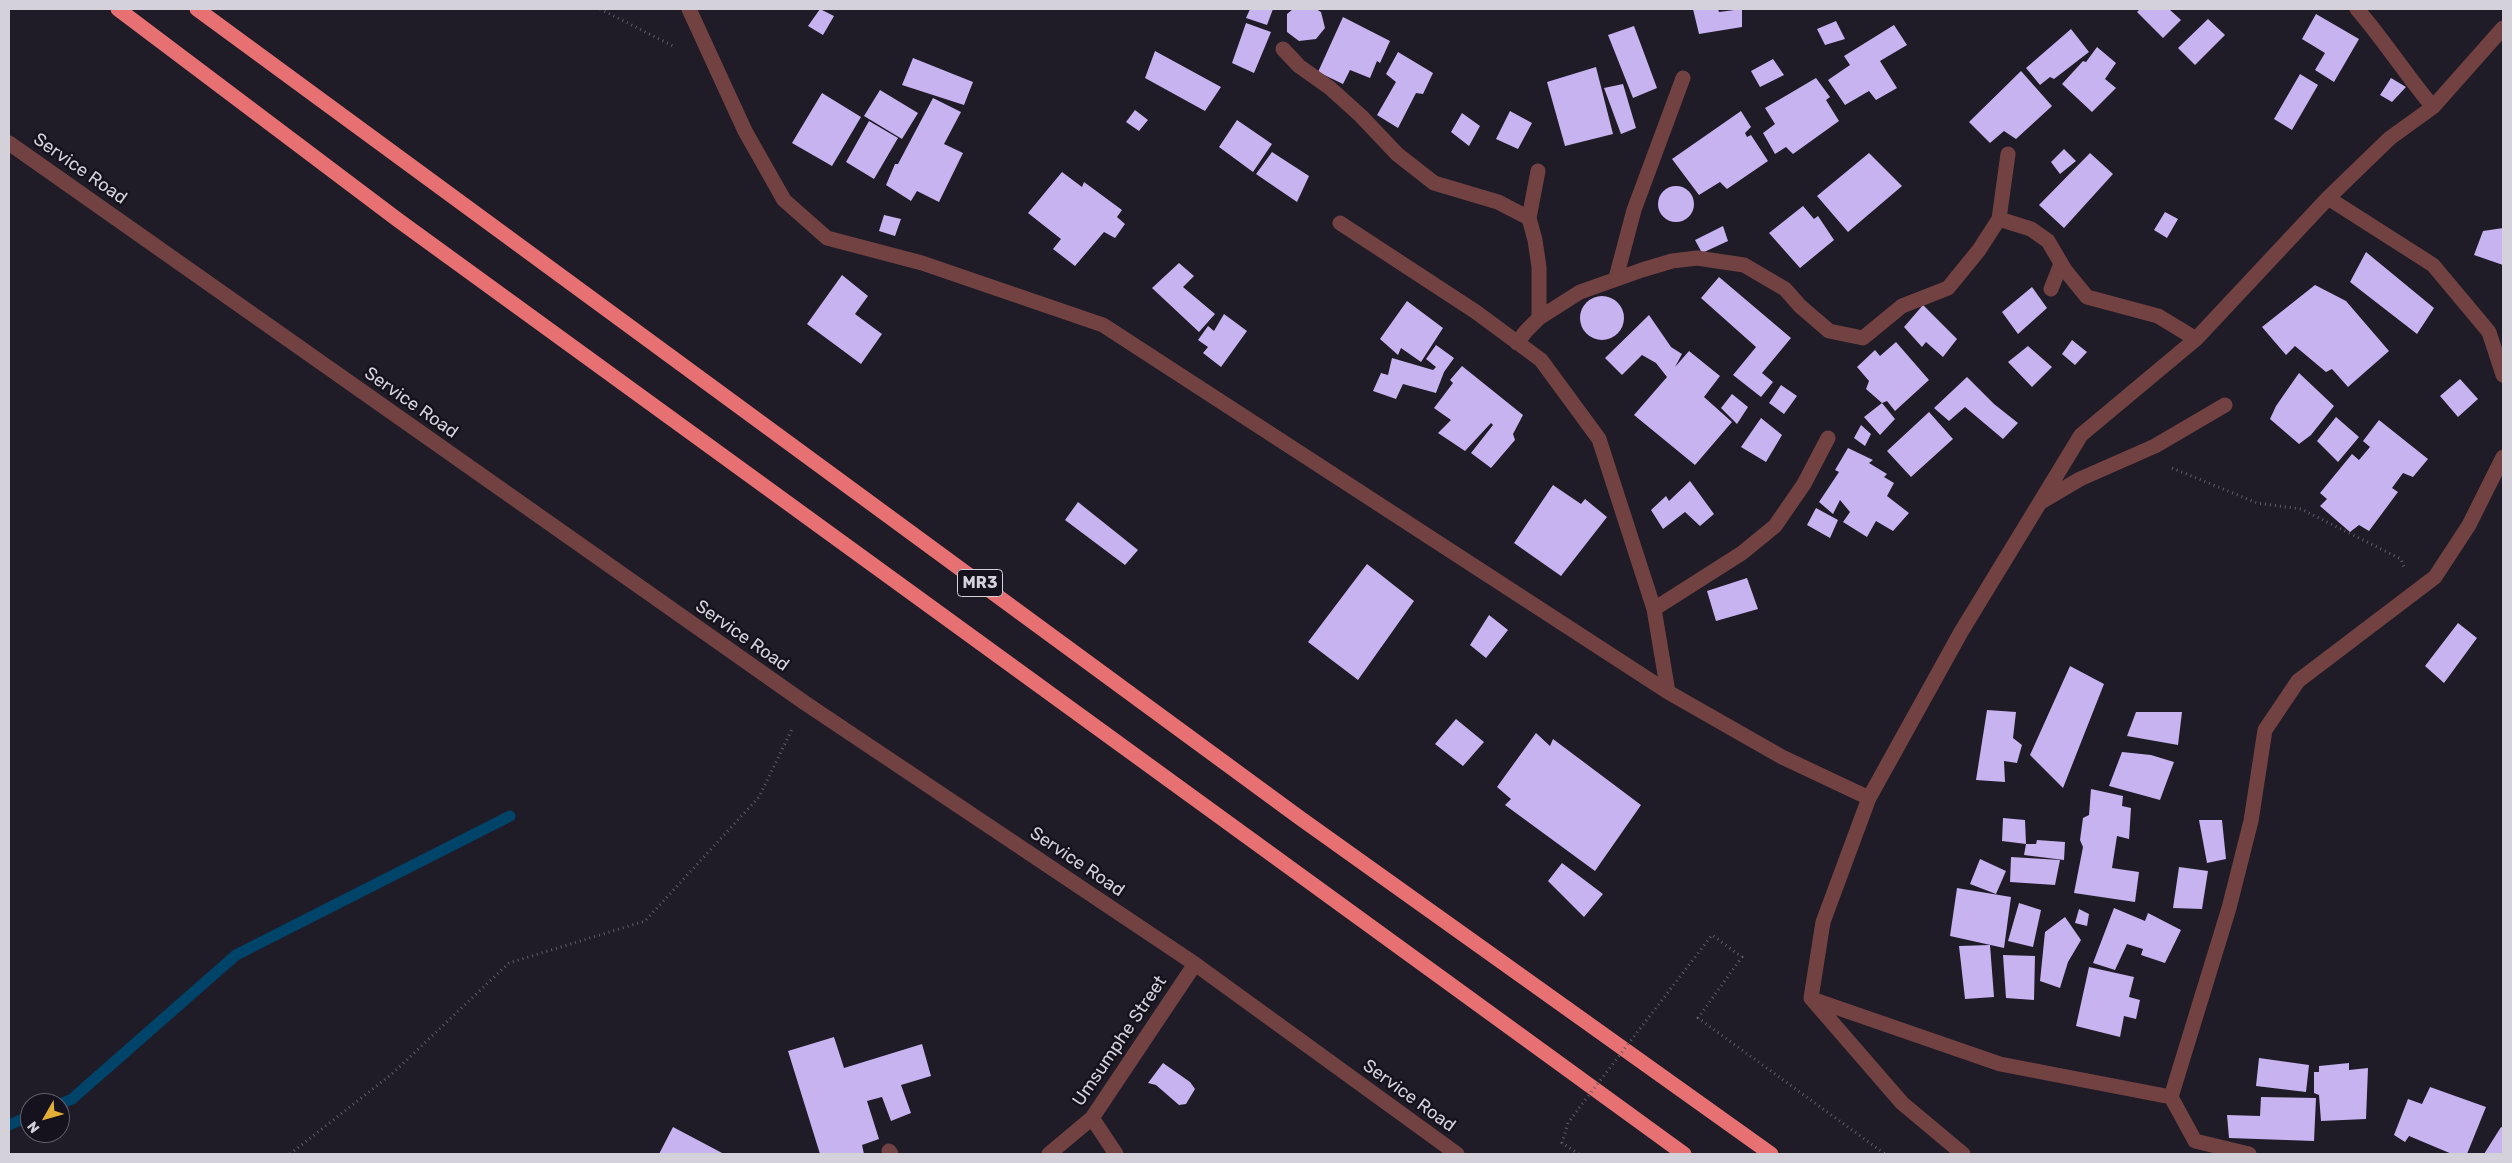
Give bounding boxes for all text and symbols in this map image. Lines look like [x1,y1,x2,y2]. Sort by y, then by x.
street label: Service Road [29,129,131,209]
street label: Service Road [360,363,462,443]
road number: MR3 [958,570,1002,596]
street label: Service Road [691,596,793,676]
street label: Service Road [1026,822,1128,902]
street label: Umsumphe Street [1068,972,1172,1110]
street label: Service Road [1358,1055,1460,1137]
north arrow [20,1093,70,1143]
text: N [24,1118,43,1136]

